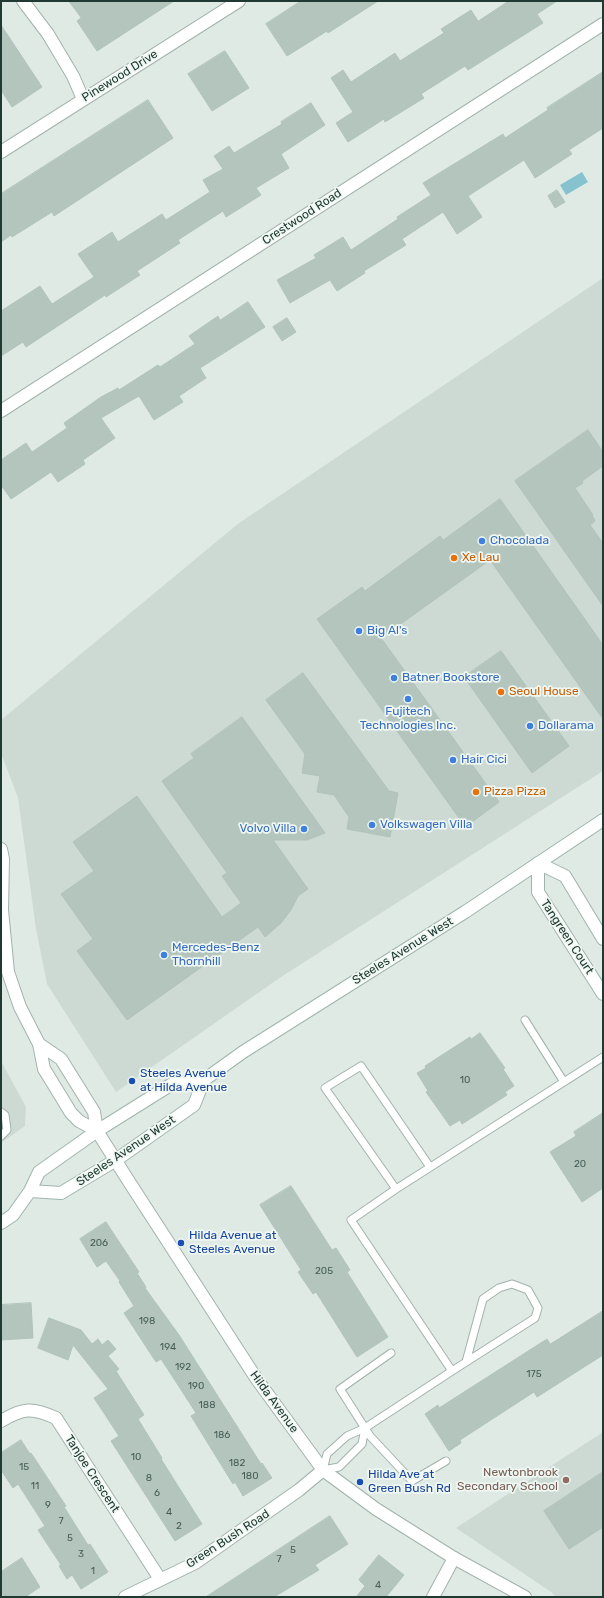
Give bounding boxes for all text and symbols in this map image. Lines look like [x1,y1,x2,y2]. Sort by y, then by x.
street label: Pinewood Drive [79,47,161,105]
street label: Crestwood Road [260,186,344,248]
place label: Chocolada [490,534,549,548]
marker: Chocolada [477,536,487,546]
place label: Xe Lau [462,551,500,565]
marker: Xe Lau [449,553,459,563]
place label: Big Al's [367,624,407,638]
marker: Big Al's [354,626,364,636]
place label: Batner Bookstore [402,671,499,685]
marker: Batner Bookstore [389,673,399,683]
place label: Seoul House [509,685,579,699]
marker: Seoul House [496,687,506,697]
marker: Fujitech Technologies Inc. [403,694,413,704]
place label: Fujitech Technologies Inc. [360,705,456,733]
place label: Dollarama [538,719,594,733]
marker: Dollarama [525,721,535,731]
place label: Hair Cici [461,753,507,767]
marker: Hair Cici [448,755,458,765]
place label: Pizza Pizza [484,785,546,799]
marker: Pizza Pizza [471,787,481,797]
place label: Volkswagen Villa [380,818,472,832]
marker: Volkswagen Villa [367,820,377,830]
place label: Volvo Villa [240,822,296,836]
marker: Volvo Villa [299,824,309,834]
street label: Tangreen Court [537,897,597,977]
street label: Steeles Avenue West [350,914,456,988]
place label: Mercedes-Benz Thornhill [172,941,260,969]
marker: Mercedes-Benz Thornhill [159,950,169,960]
place label: Steeles Avenue at Hilda Avenue [140,1067,227,1095]
house number: 10 [460,1074,470,1086]
marker: Steeles Avenue at Hilda Avenue [127,1076,137,1086]
street label: Steeles Avenue West [74,1113,178,1189]
house number: 20 [574,1158,586,1170]
place label: Hilda Avenue at Steeles Avenue [189,1229,276,1257]
house number: 206 [90,1237,108,1249]
marker: Hilda Avenue at Steeles Avenue [176,1238,186,1248]
house number: 205 [315,1265,333,1277]
house number: 198 [139,1315,155,1327]
house number: 194 [160,1341,176,1353]
house number: 192 [175,1361,191,1373]
street label: Hilda Avenue [247,1368,301,1436]
house number: 175 [526,1368,542,1380]
house number: 190 [188,1380,204,1392]
house number: 188 [199,1399,215,1411]
house number: 186 [214,1429,230,1441]
street label: Tanjoe Crescent [61,1432,123,1516]
house number: 10 [131,1451,141,1463]
house number: 182 [229,1457,245,1469]
house number: 15 [19,1461,29,1473]
place label: Newtonbrook Secondary School [457,1466,558,1494]
place label: Hilda Ave at Green Bush Rd [368,1468,451,1496]
house number: 180 [242,1470,258,1482]
house number: 8 [146,1472,152,1484]
marker: Newtonbrook Secondary School [561,1475,571,1485]
marker: Hilda Ave at Green Bush Rd [355,1477,365,1487]
house number: 11 [31,1480,39,1492]
house number: 6 [154,1487,160,1499]
house number: 9 [45,1499,51,1511]
house number: 4 [166,1506,172,1518]
street label: Green Bush Road [184,1507,272,1571]
house number: 7 [58,1515,64,1527]
house number: 2 [176,1520,182,1532]
house number: 5 [67,1532,73,1544]
house number: 5 [290,1544,296,1556]
house number: 3 [78,1548,84,1560]
house number: 7 [276,1553,282,1565]
house number: 1 [91,1565,95,1577]
house number: 4 [375,1579,381,1591]

